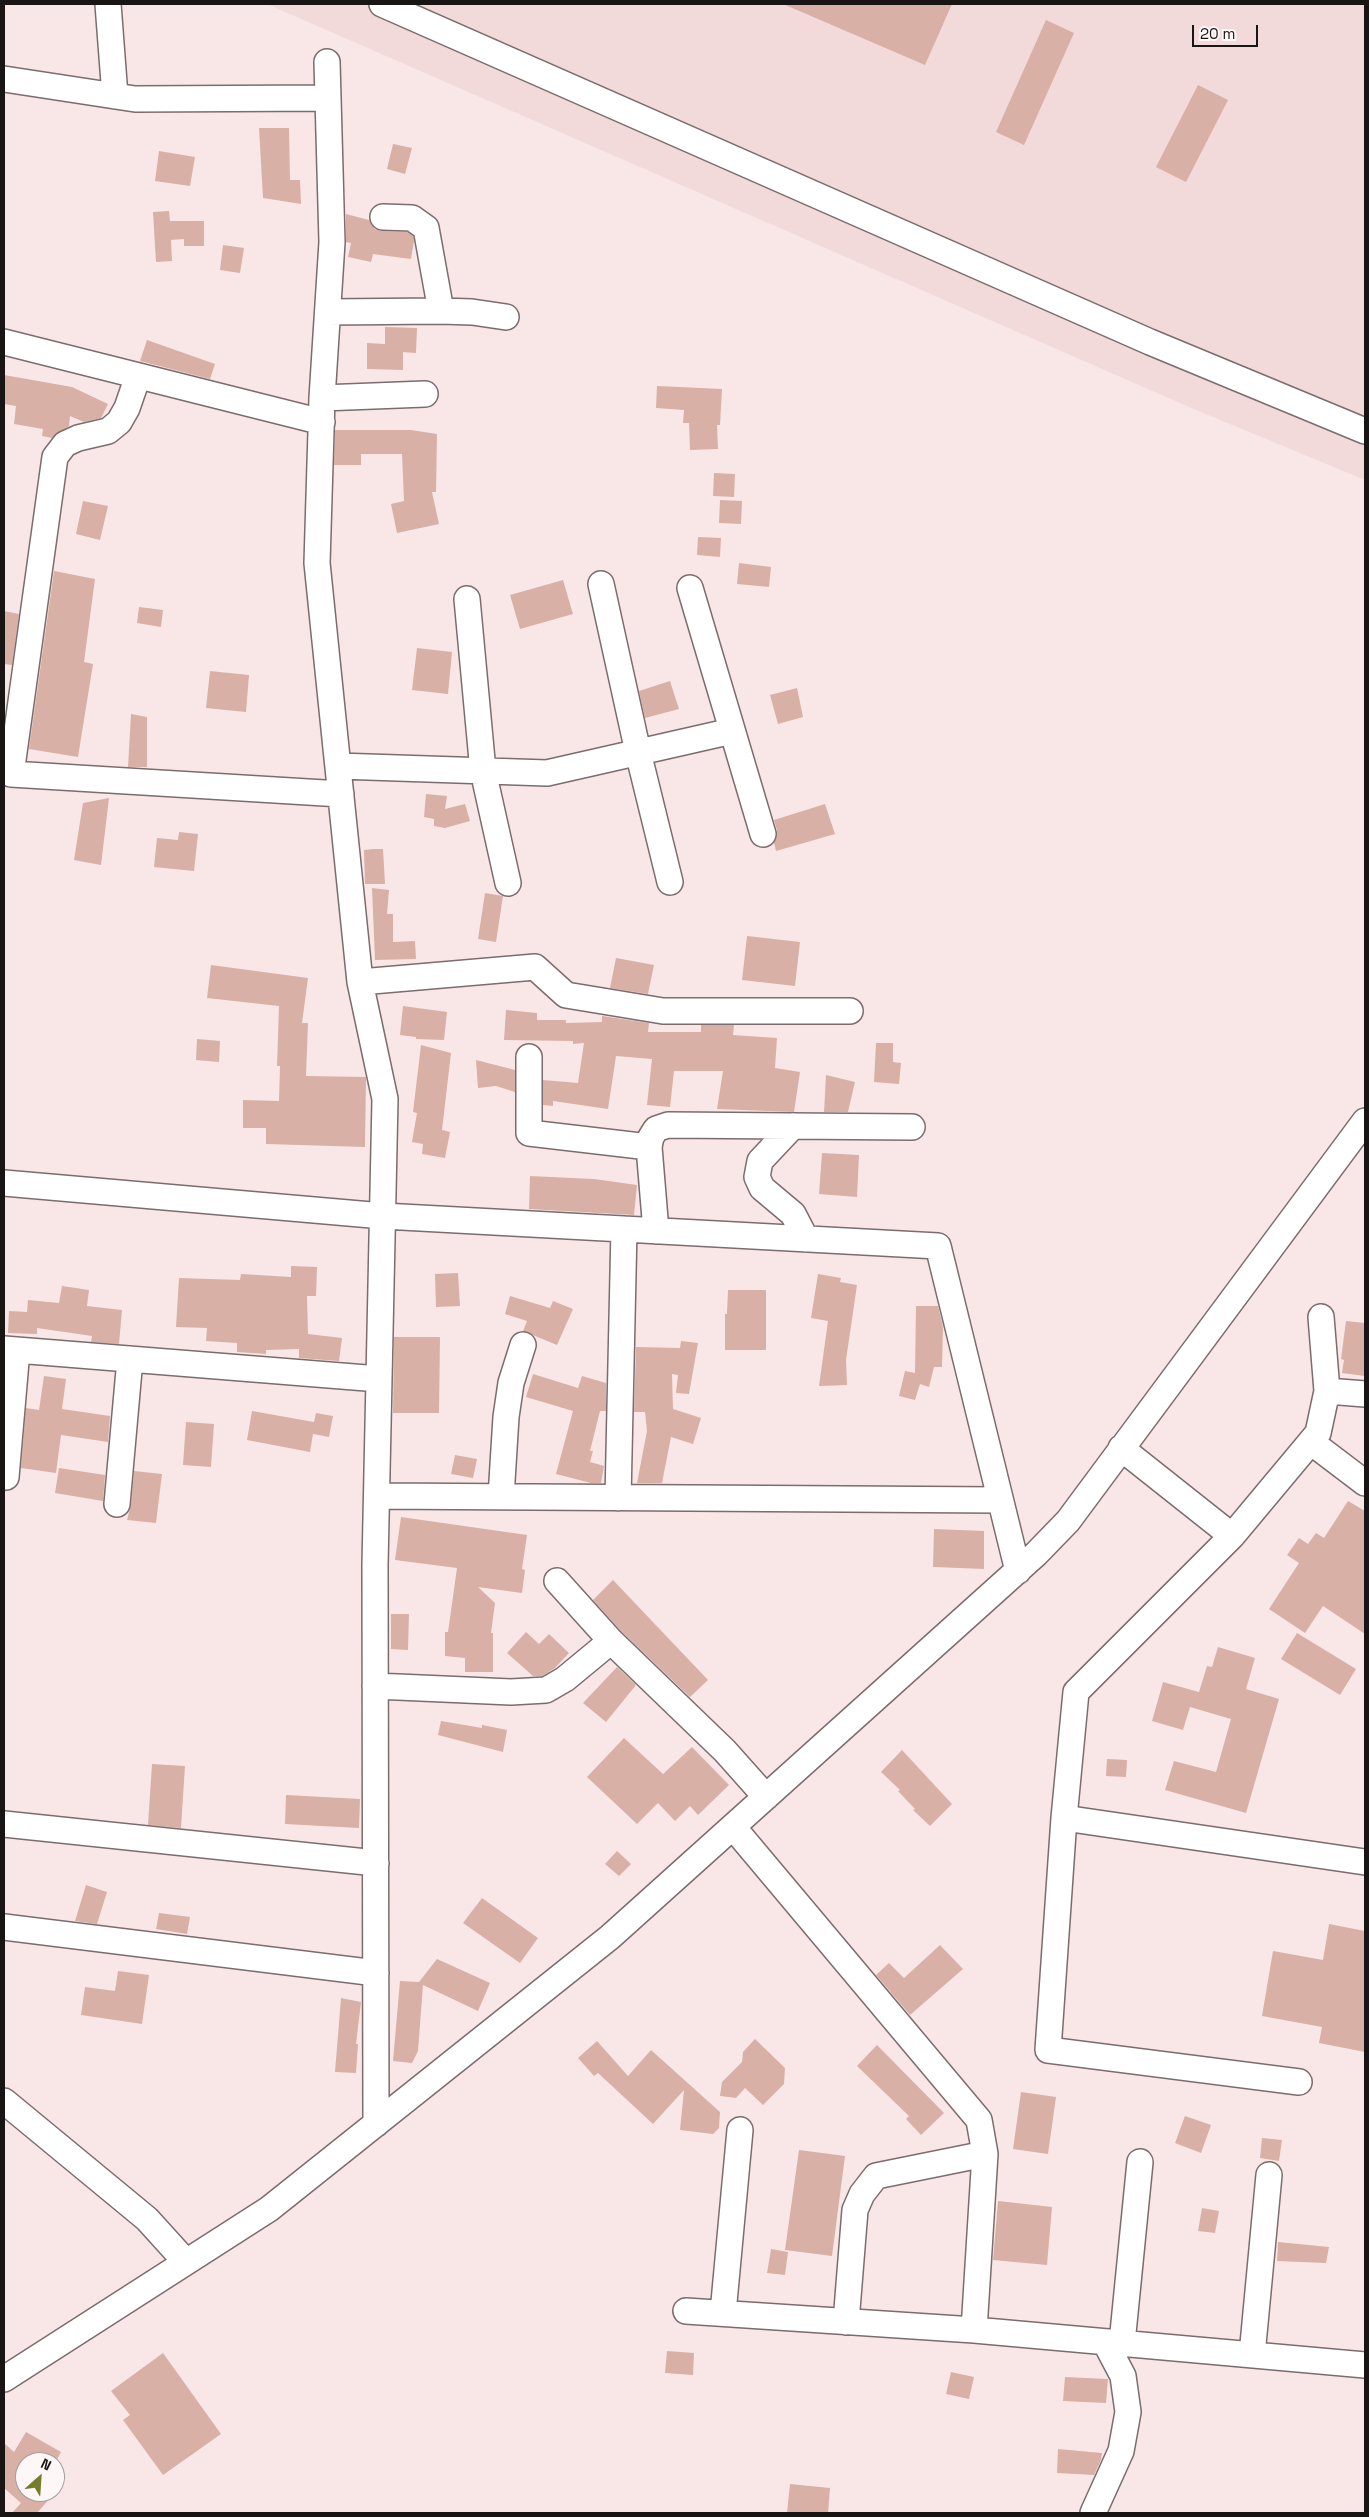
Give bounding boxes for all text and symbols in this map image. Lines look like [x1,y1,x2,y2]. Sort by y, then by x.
scale bar [1194,15,1260,47]
text: 20 m [1200,24,1235,43]
north arrow [15,2452,65,2502]
text: N [38,2454,54,2475]

